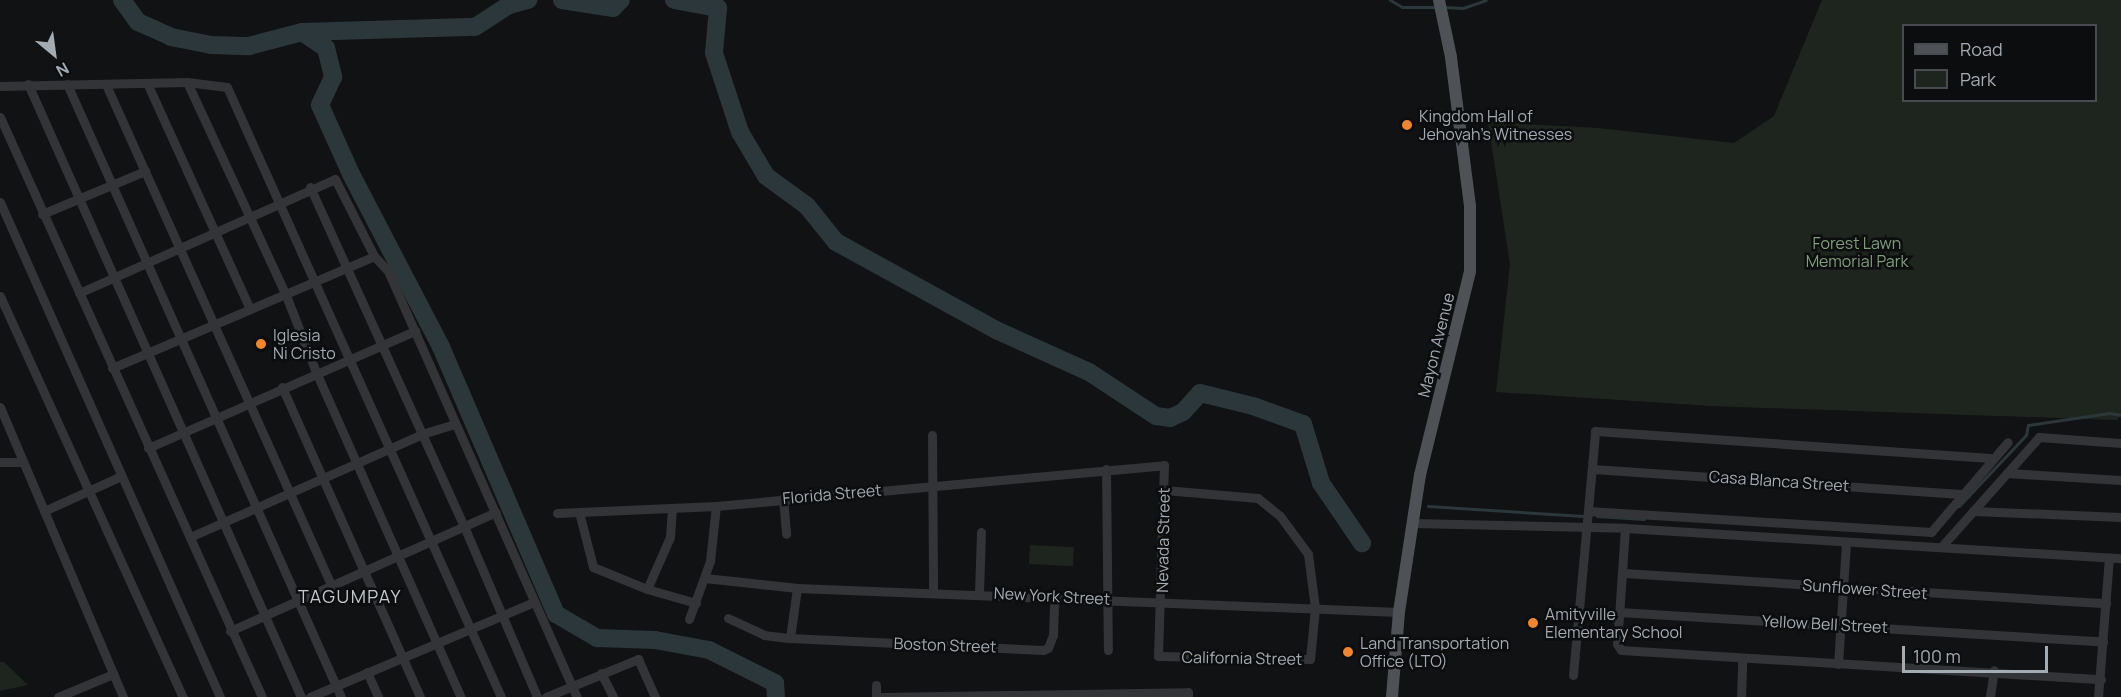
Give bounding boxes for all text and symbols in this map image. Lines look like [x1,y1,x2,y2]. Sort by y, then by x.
north arrow [24,24,84,84]
legend [1902,24,2097,102]
text: Road [1960,37,2003,61]
text: N [52,57,73,82]
text: Park [1960,67,1996,91]
place label: Kingdom Hall of Jehovah's Witnesses [1419,106,1572,144]
marker: Kingdom Hall of Jehovah's Witnesses [1400,118,1414,132]
park label: Forest Lawn Memorial Park [1806,233,1908,271]
street label: Mayon Avenue [1414,291,1458,399]
place label: Iglesia Ni Cristo [273,325,336,363]
marker: Iglesia Ni Cristo [254,337,268,351]
street label: Casa Blanca Street [1708,467,1850,495]
street label: Florida Street [782,480,882,508]
street label: Nevada Street [1152,487,1174,593]
street label: Sunflower Street [1802,575,1928,603]
street label: New York Street [993,583,1111,609]
district label: TAGUMPAY [298,585,402,607]
place label: Amityville Elementary School [1545,604,1683,642]
street label: Yellow Bell Street [1762,611,1888,637]
marker: Amityville Elementary School [1526,616,1540,630]
place label: Land Transportation Office (LTO) [1360,633,1509,671]
street label: Boston Street [893,634,997,656]
scale bar [1905,634,2050,672]
text: 100 m [1913,644,1961,668]
marker: Land Transportation Office (LTO) [1341,645,1355,659]
street label: California Street [1181,647,1303,669]

